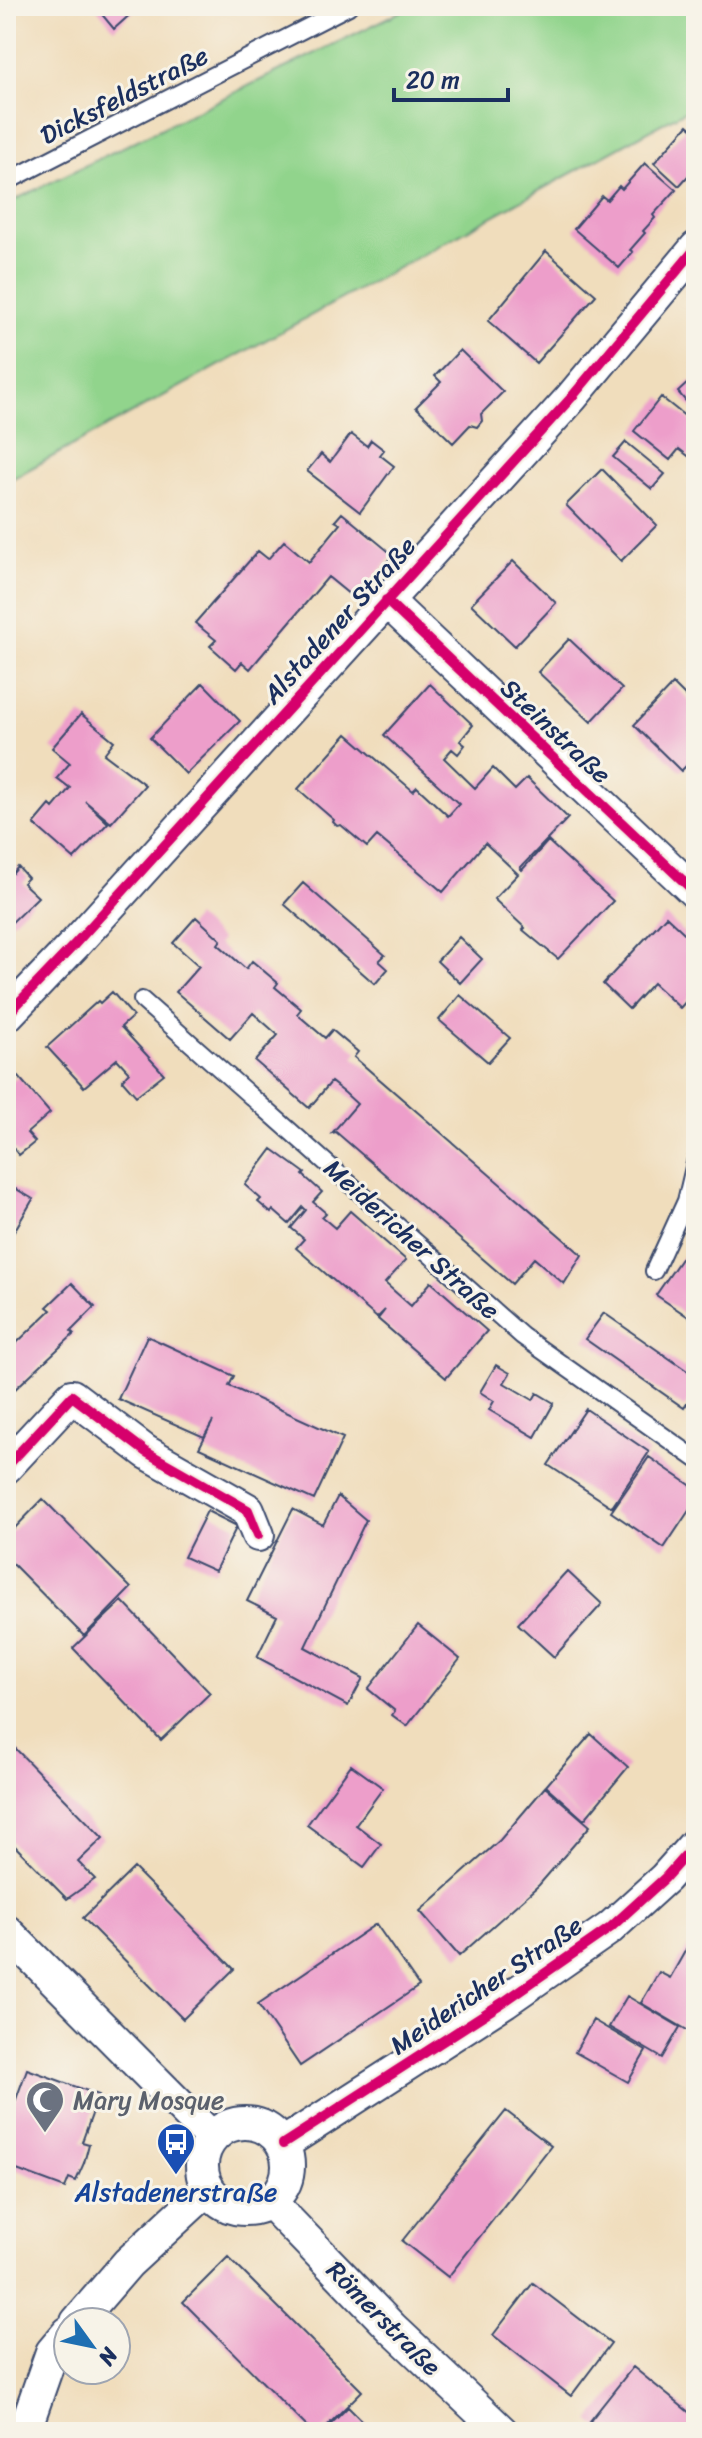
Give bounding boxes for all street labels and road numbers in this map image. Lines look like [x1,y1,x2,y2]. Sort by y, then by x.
street label: Dicksfeldstraße [31,33,217,157]
street label: Alstadener Straße [250,525,428,716]
street label: Steinstraße [489,667,623,795]
street label: Meidericher Straße [313,1147,511,1331]
street label: Meidericher Straße [380,1903,592,2067]
street label: Römerstraße [315,2249,453,2387]

